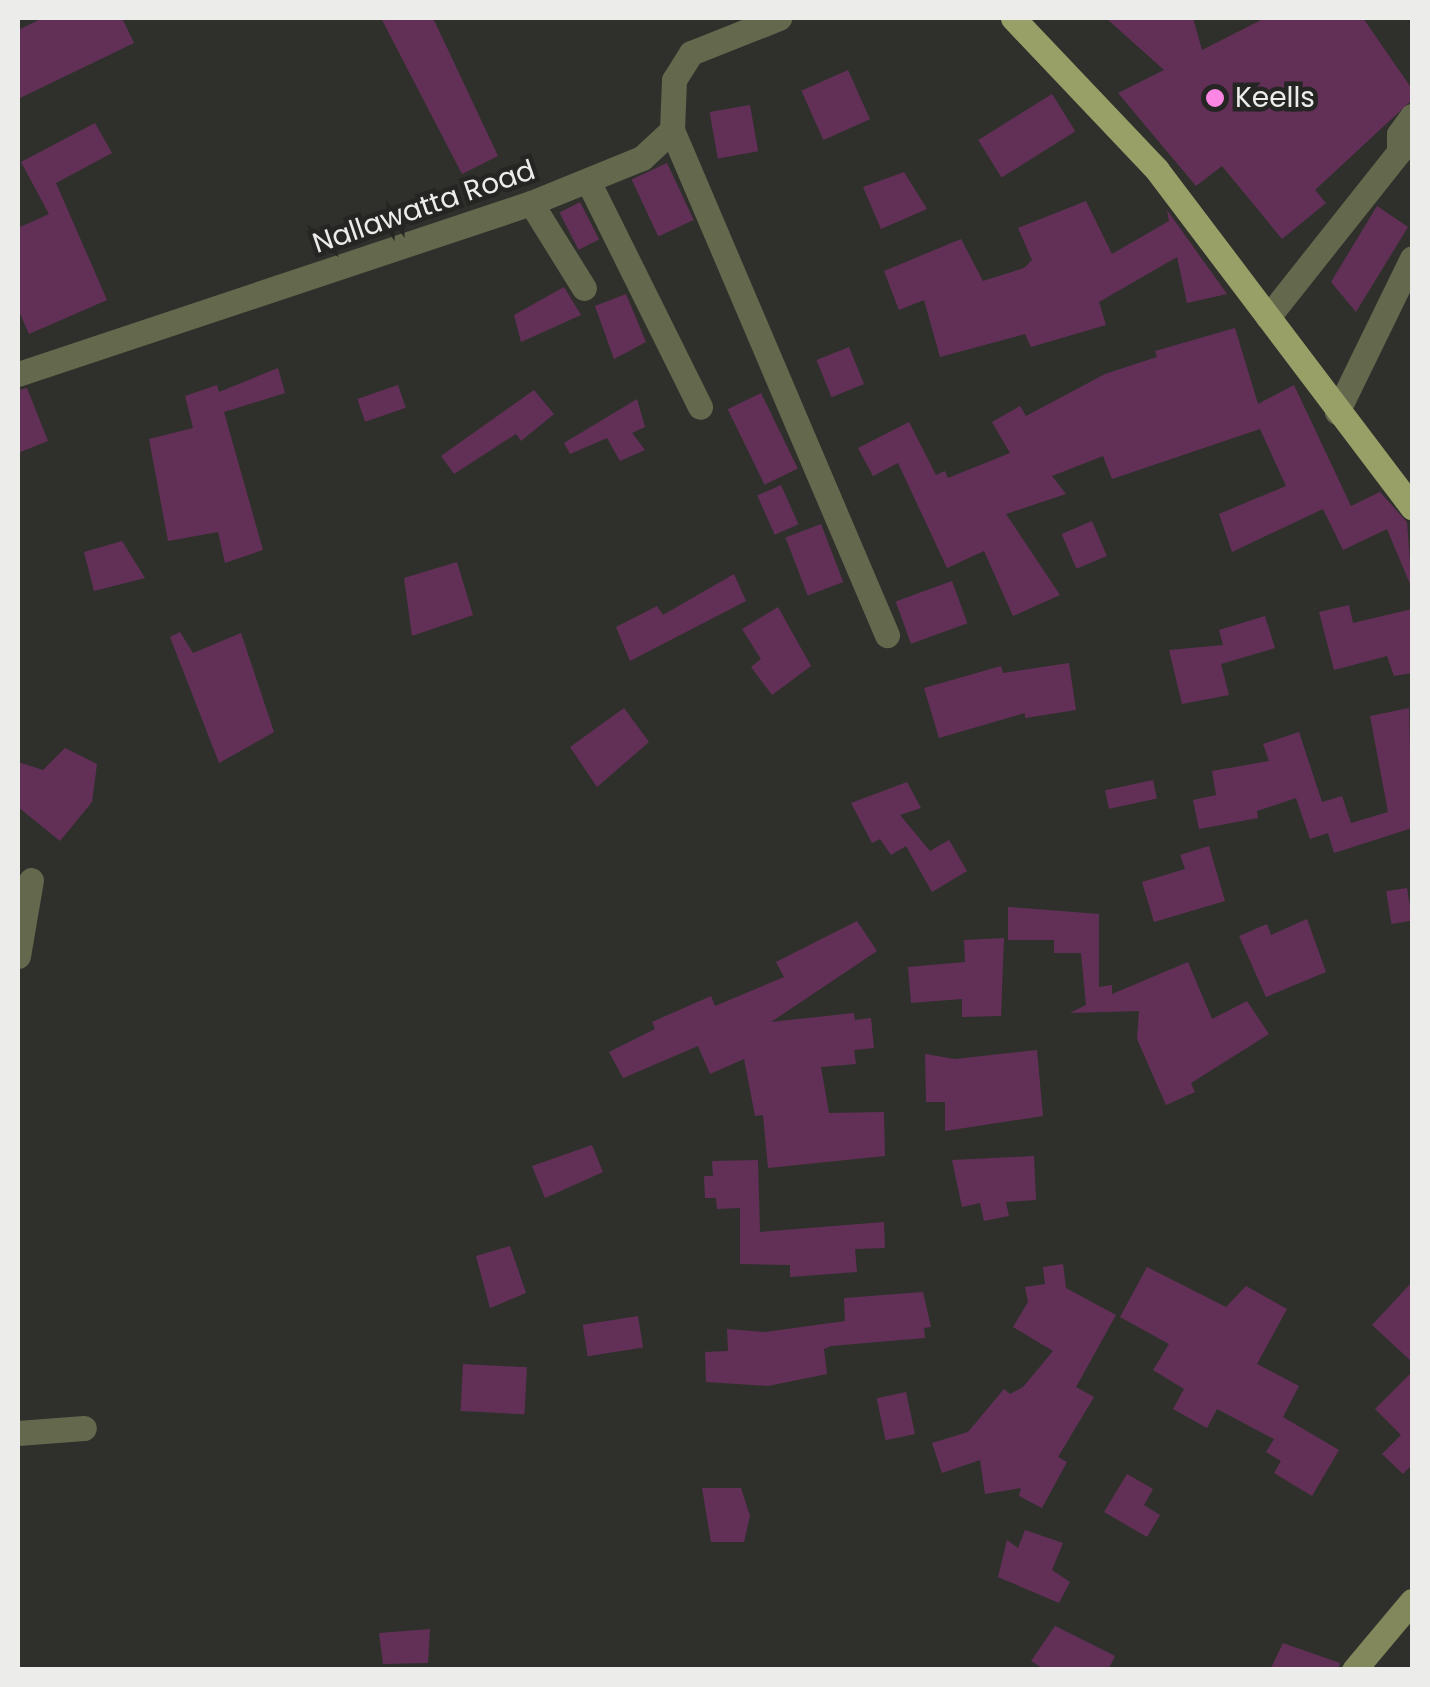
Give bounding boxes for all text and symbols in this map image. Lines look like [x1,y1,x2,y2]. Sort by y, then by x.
place label: Keells [1235,81,1315,115]
marker: Keells [1204,87,1226,109]
street label: Nallawatta Road [308,153,540,261]

